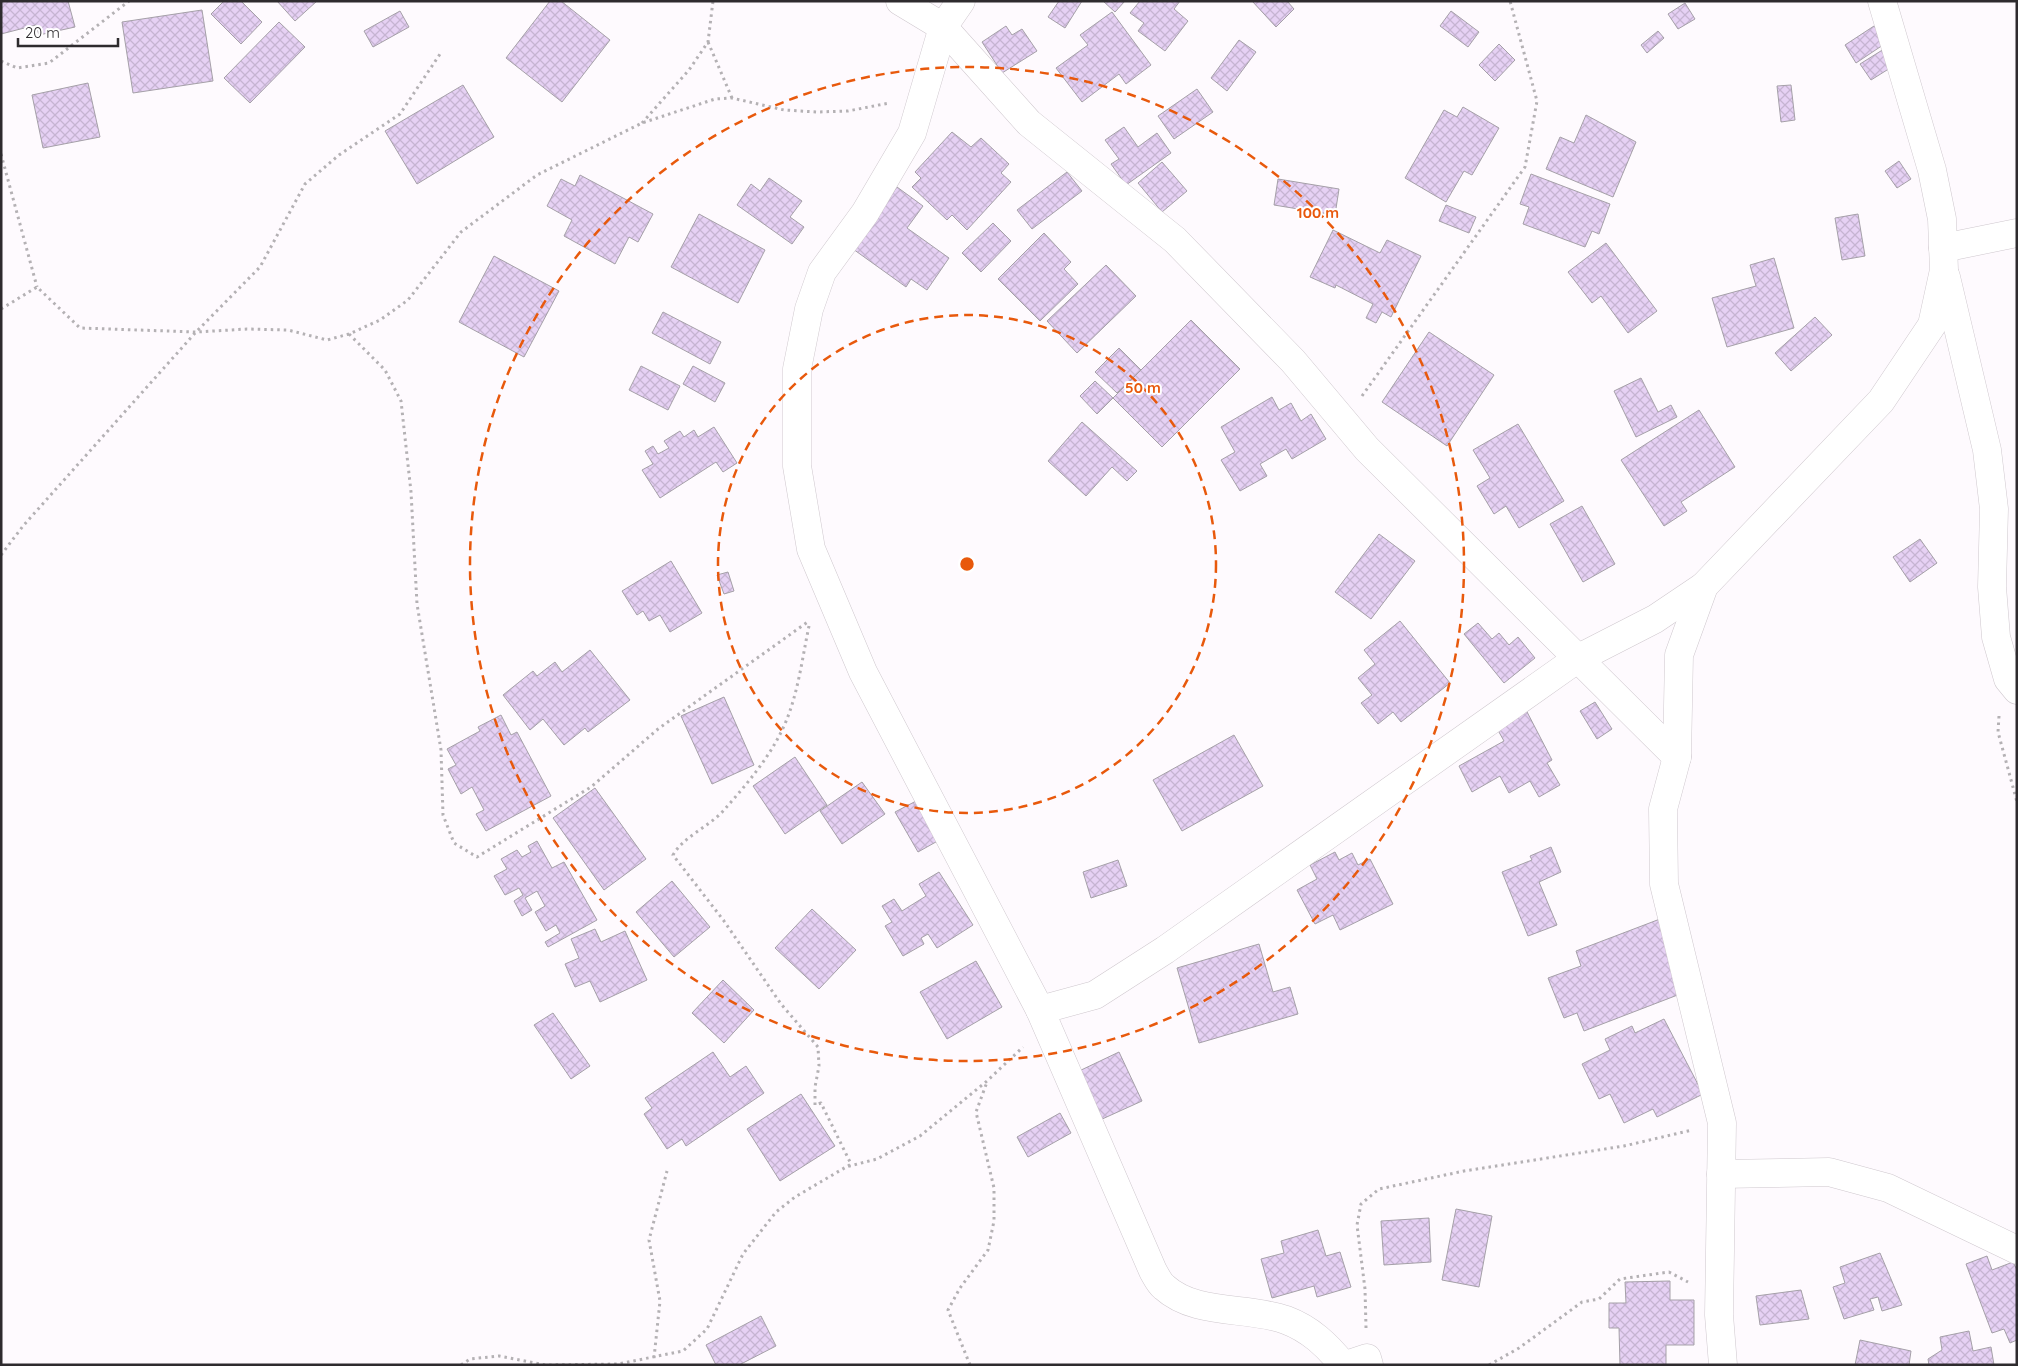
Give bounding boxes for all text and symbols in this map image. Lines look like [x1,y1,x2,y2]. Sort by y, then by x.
scale bar [18,15,118,47]
text: 20 m [25,23,60,42]
text: 100 m [1297,203,1339,222]
text: 50 m [1125,378,1161,397]
centre of rings [958,555,976,573]

